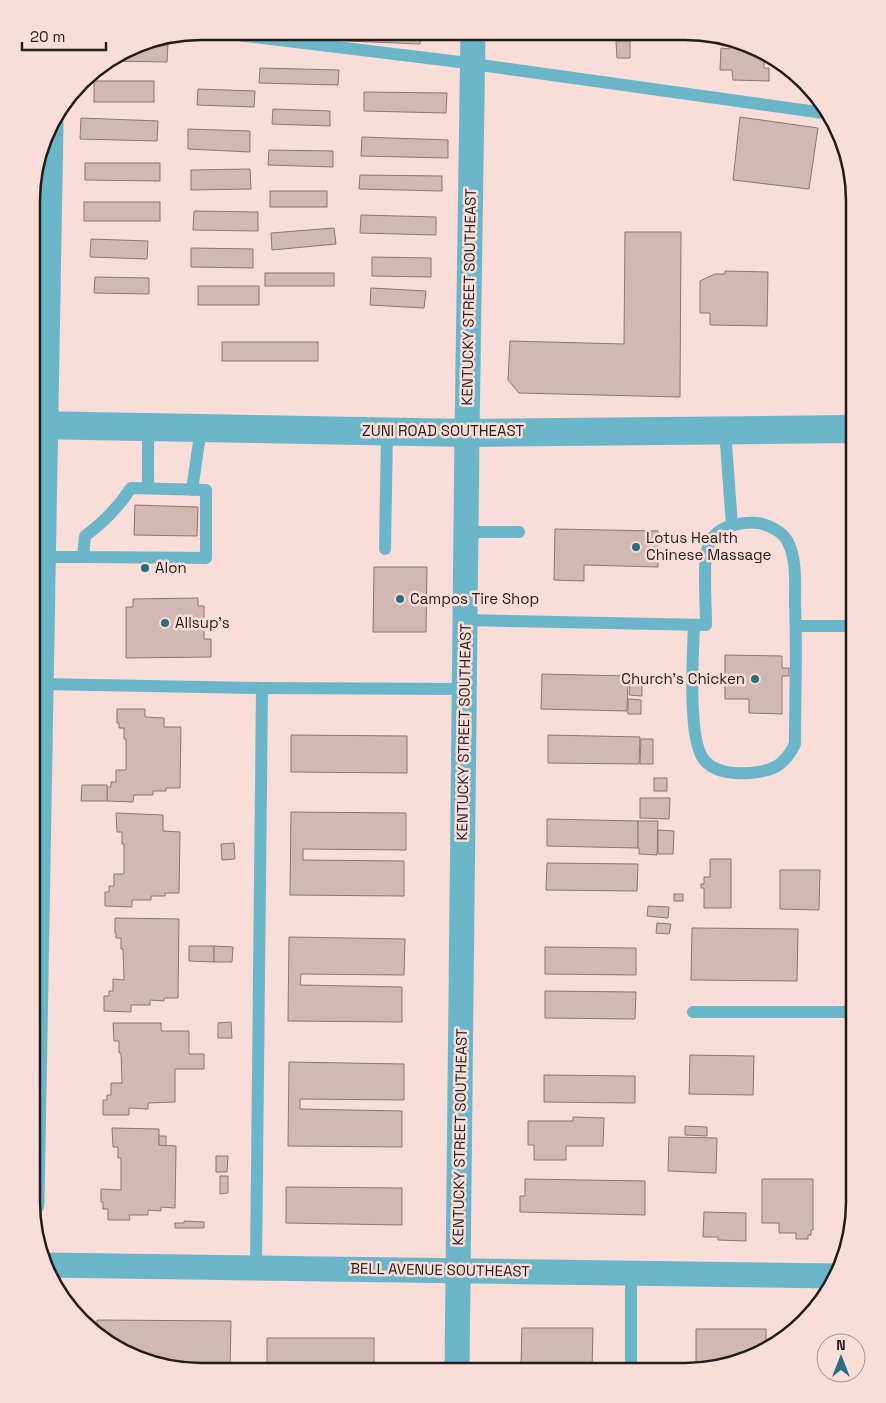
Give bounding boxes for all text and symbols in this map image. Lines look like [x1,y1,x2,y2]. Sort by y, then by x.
scale bar [22,20,106,52]
text: 20 m [30,27,65,46]
street label: KENTUCKY STREET SOUTHEAST [457,188,480,406]
street label: ZUNI ROAD SOUTHEAST [362,421,524,440]
place label: Lotus Health Chinese Massage [646,528,772,564]
marker: Lotus Health Chinese Massage [630,541,642,553]
place label: Alon [155,558,187,577]
marker: Alon [139,562,151,574]
place label: Campos Tire Shop [410,589,539,608]
marker: Campos Tire Shop [394,593,406,605]
place label: Allsup's [175,613,230,632]
marker: Allsup's [159,617,171,629]
street label: KENTUCKY STREET SOUTHEAST [452,623,475,841]
place label: Church's Chicken [621,669,745,688]
marker: Church's Chicken [749,673,761,685]
street label: KENTUCKY STREET SOUTHEAST [448,1028,471,1246]
street label: BELL AVENUE SOUTHEAST [350,1258,530,1281]
north arrow [816,1333,866,1383]
text: N [836,1336,846,1354]

